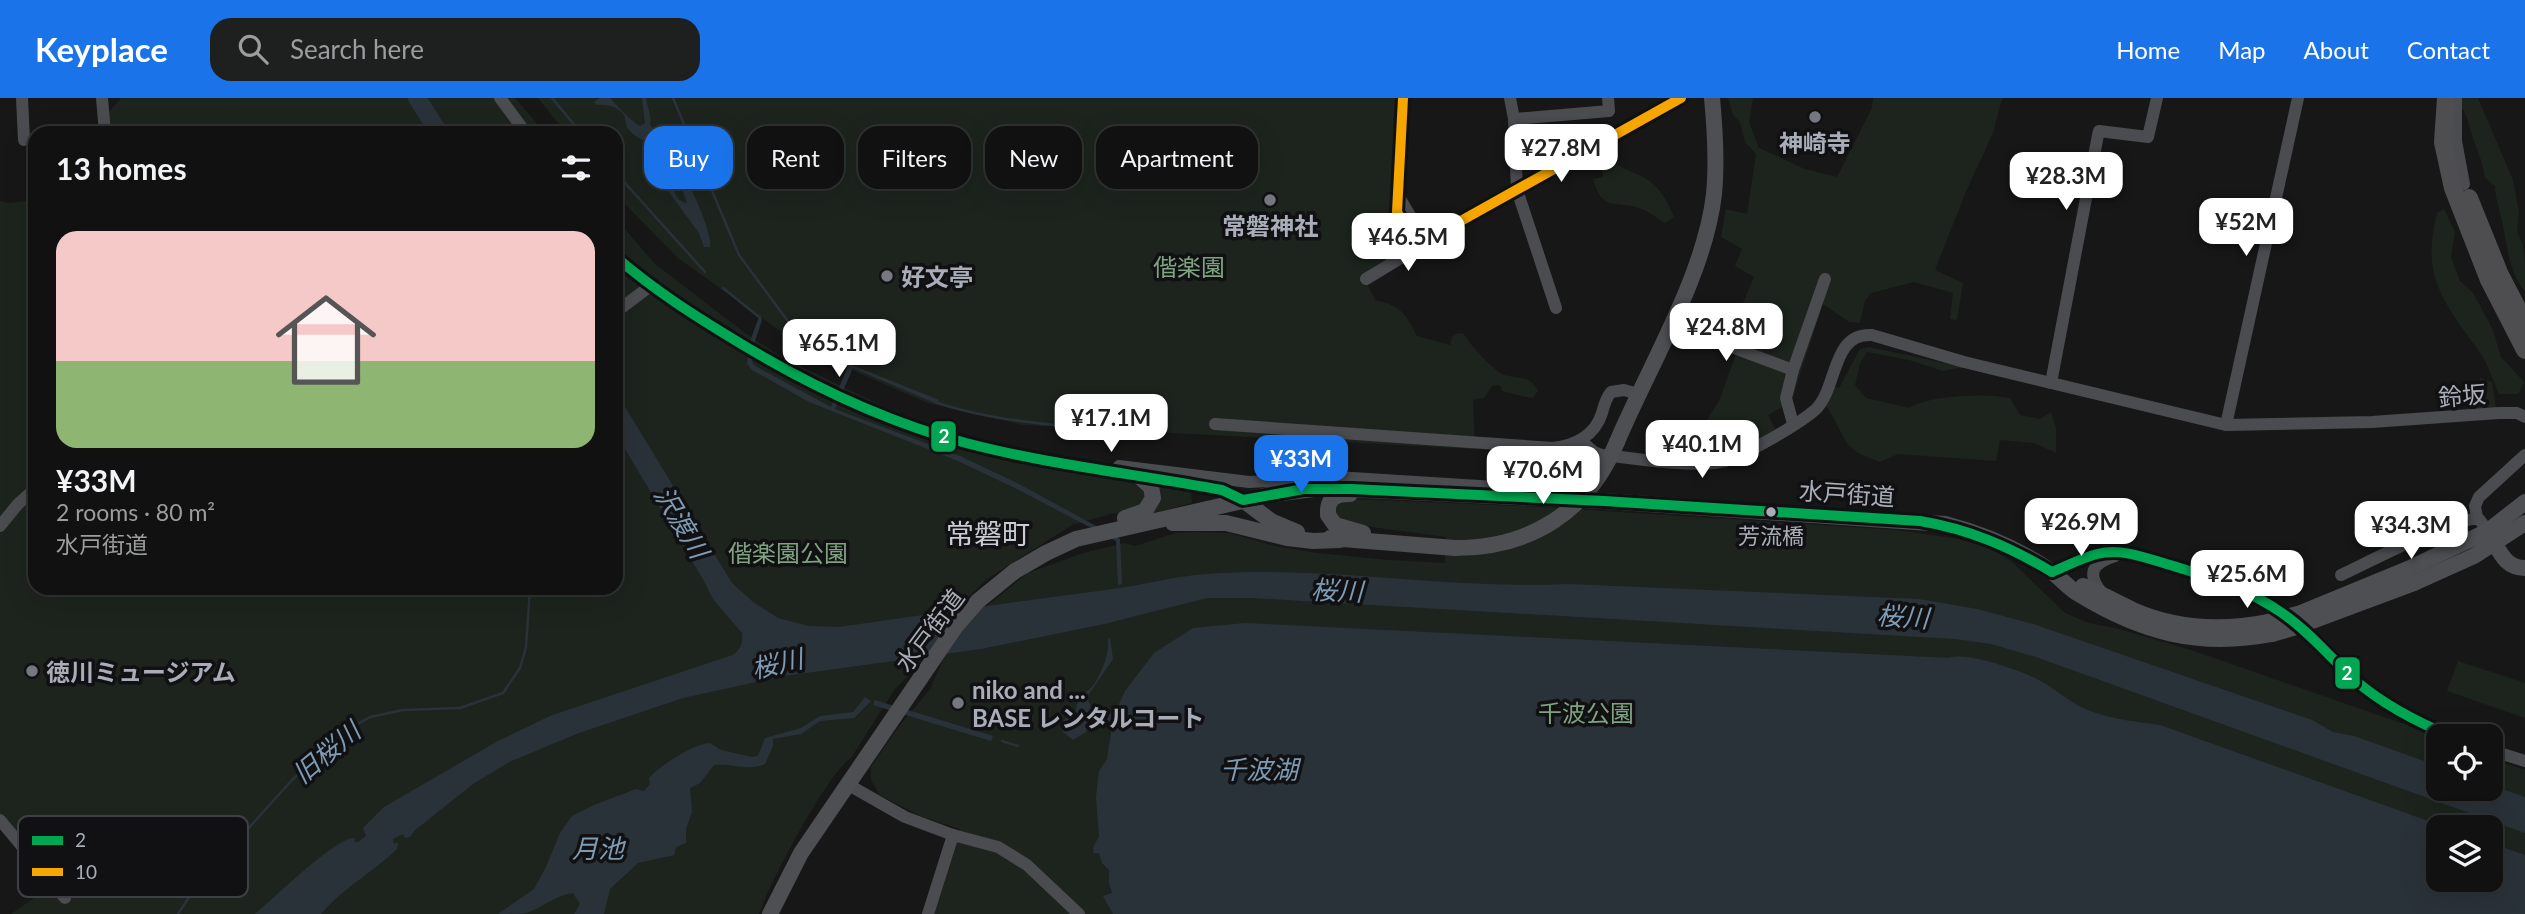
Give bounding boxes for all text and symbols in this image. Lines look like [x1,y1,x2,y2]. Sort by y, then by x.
search box [210,18,700,81]
text: Keyplace [35,29,168,69]
icon: search [234,30,272,68]
text: Search here [290,33,424,65]
text: Home [2116,35,2180,64]
text: Map [2218,35,2266,64]
text: About [2304,35,2369,64]
text: Contact [2407,35,2490,64]
marker: 神崎寺 [1807,109,1823,125]
pin: ¥27.8M [1504,125,1618,184]
chip: Buy [644,126,733,189]
chip: Rent [747,126,844,189]
chip: Filters [858,126,971,189]
chip: New [985,126,1082,189]
chip: Apartment [1096,126,1258,189]
place label: 神崎寺 [1779,128,1851,157]
text: ¥27.8M [1521,133,1601,161]
icon: filters [557,149,595,187]
text: 13 homes [56,150,187,186]
pin: ¥28.3M [2009,152,2123,212]
text: ¥28.3M [2026,161,2106,189]
marker: 常磐神社 [1262,192,1278,208]
pin: ¥52M [2205,198,2287,258]
text: ¥52M [2215,207,2277,235]
place label: 常磐神社 [1222,211,1318,240]
pin: ¥46.5M [1351,214,1465,273]
text: ¥46.5M [1368,222,1448,250]
park label: 偕楽園 [1153,252,1225,281]
place label: 好文亭 [901,262,973,291]
marker: 好文亭 [879,268,895,284]
icon: home [263,277,389,403]
pin: ¥24.8M [1669,303,1783,363]
text: ¥24.8M [1686,312,1766,340]
pin: ¥65.1M [782,320,896,379]
text: ¥65.1M [799,328,879,356]
street label: 鈴坂 [2437,378,2487,412]
pin: ¥17.1M [1054,394,1168,454]
text: ¥17.1M [1071,403,1151,431]
line badge: 2 [930,420,957,453]
pin: ¥40.1M [1645,420,1759,480]
text: 2 [938,424,950,447]
text: ¥40.1M [1662,429,1742,457]
pin: ¥33M [1260,436,1342,495]
text: ¥33M [1270,444,1332,472]
pin: ¥70.6M [1486,446,1600,506]
text: ¥70.6M [1503,455,1583,483]
text: ¥33M [56,462,137,498]
street label: 水戸街道 [1798,475,1896,511]
water label: 沢渡川 [648,480,717,566]
text: 2 rooms · 80 m² [56,498,215,526]
pin: ¥26.9M [2024,498,2138,558]
pin: ¥34.3M [2354,502,2468,561]
marker: 芳流橋 [1764,505,1778,519]
text: ¥26.9M [2041,507,2121,535]
text: ¥34.3M [2371,510,2451,538]
district label: 常磐町 [946,516,1030,550]
place label: 芳流橋 [1738,522,1804,549]
text: 水戸街道 [56,530,148,558]
park label: 偕楽園公園 [728,538,848,567]
pin: ¥25.6M [2190,550,2304,610]
text: ¥25.6M [2207,559,2287,587]
water label: 桜川 [1310,573,1367,607]
street label: 水戸街道 [889,583,969,677]
water label: 桜川 [1876,598,1933,634]
water label: 桜川 [748,641,809,684]
line badge: 2 [2334,656,2361,690]
place label: 徳川ミュージアム [46,657,236,686]
text: 2 [2341,661,2353,684]
marker: 徳川ミュージアム [24,663,40,679]
place label: niko and ... BASE レンタルコート [972,675,1205,732]
marker: niko and ... BASE レンタルコート [950,695,966,711]
park label: 千波公園 [1538,698,1634,727]
water label: 旧桜川 [286,713,368,789]
map controls [2426,724,2503,892]
button: locate [2426,724,2503,801]
water label: 千波湖 [1220,753,1302,785]
button: layers [2426,815,2503,892]
legend [18,816,248,897]
text: 2 [75,828,86,851]
water label: 月池 [572,832,627,864]
text: 10 [75,860,97,883]

